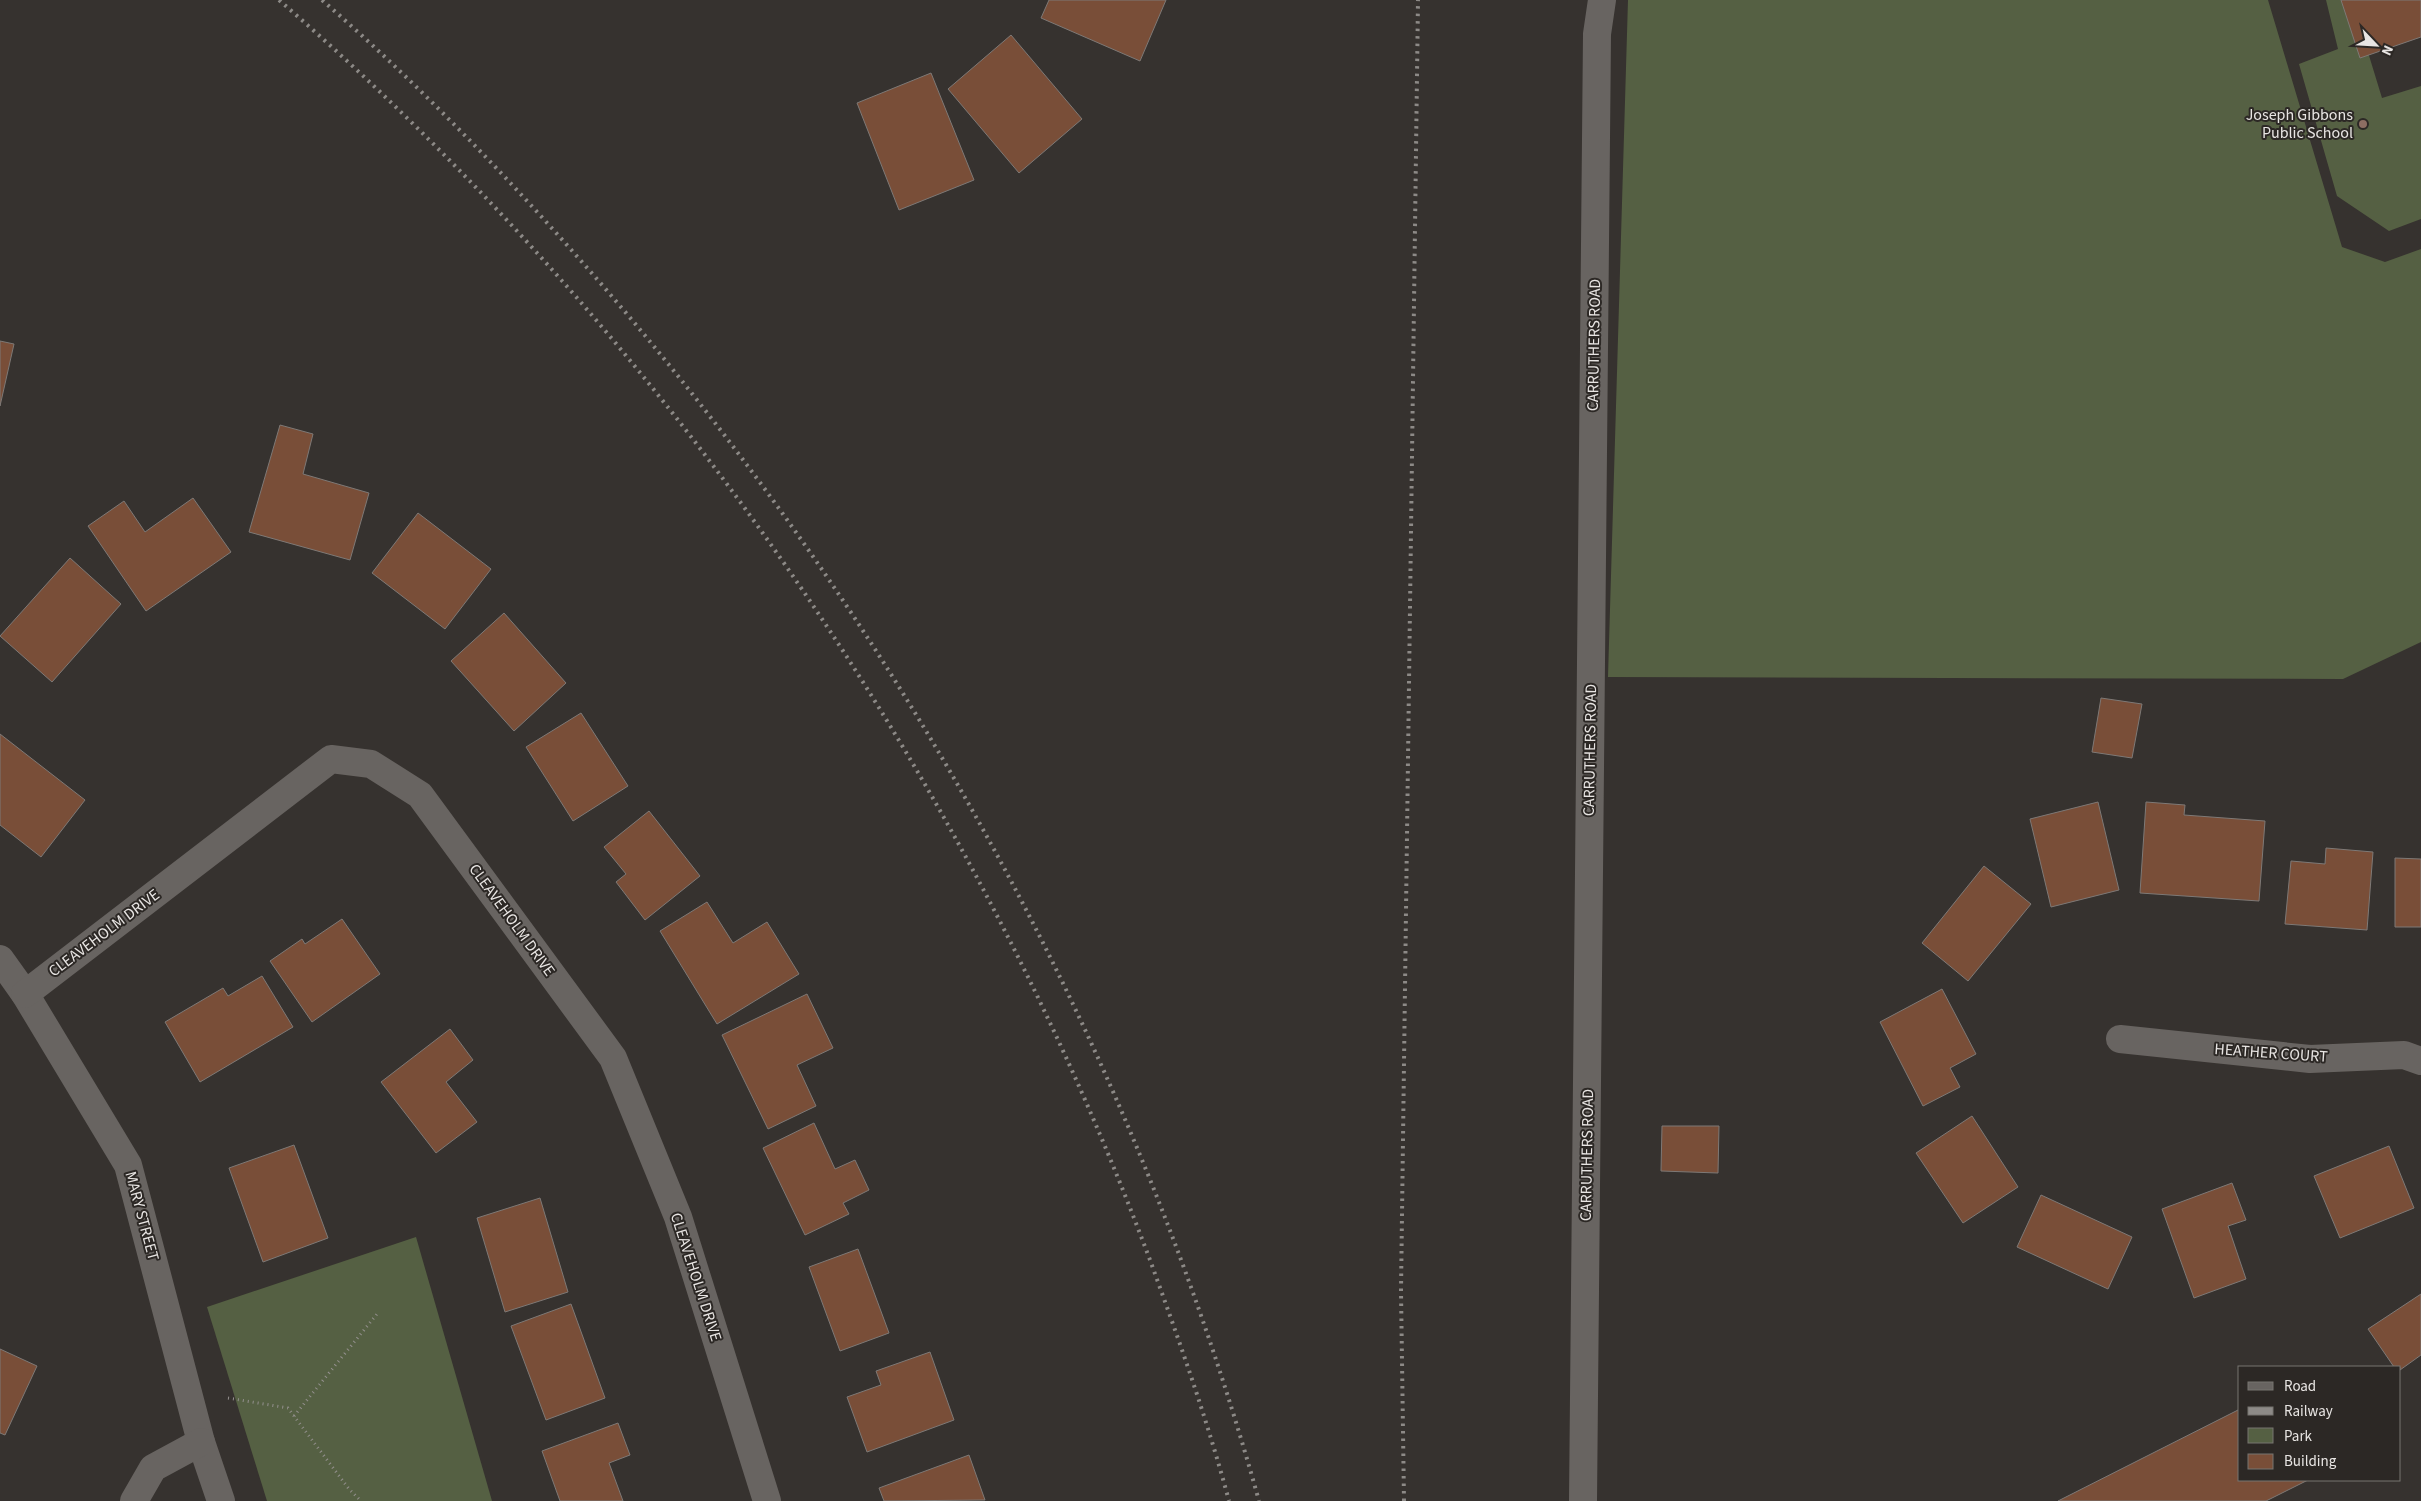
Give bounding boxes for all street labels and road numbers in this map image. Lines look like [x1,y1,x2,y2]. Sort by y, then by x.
street label: CARRUTHERS ROAD [1582,278,1606,411]
street label: CARRUTHERS ROAD [1578,683,1602,816]
street label: CLEAVEHOLM DRIVE [464,859,560,981]
street label: CLEAVEHOLM DRIVE [44,884,164,982]
street label: HEATHER COURT [2214,1038,2329,1068]
street label: CARRUTHERS ROAD [1575,1088,1599,1221]
street label: MARY STREET [120,1169,165,1263]
street label: CLEAVEHOLM DRIVE [665,1210,727,1344]

